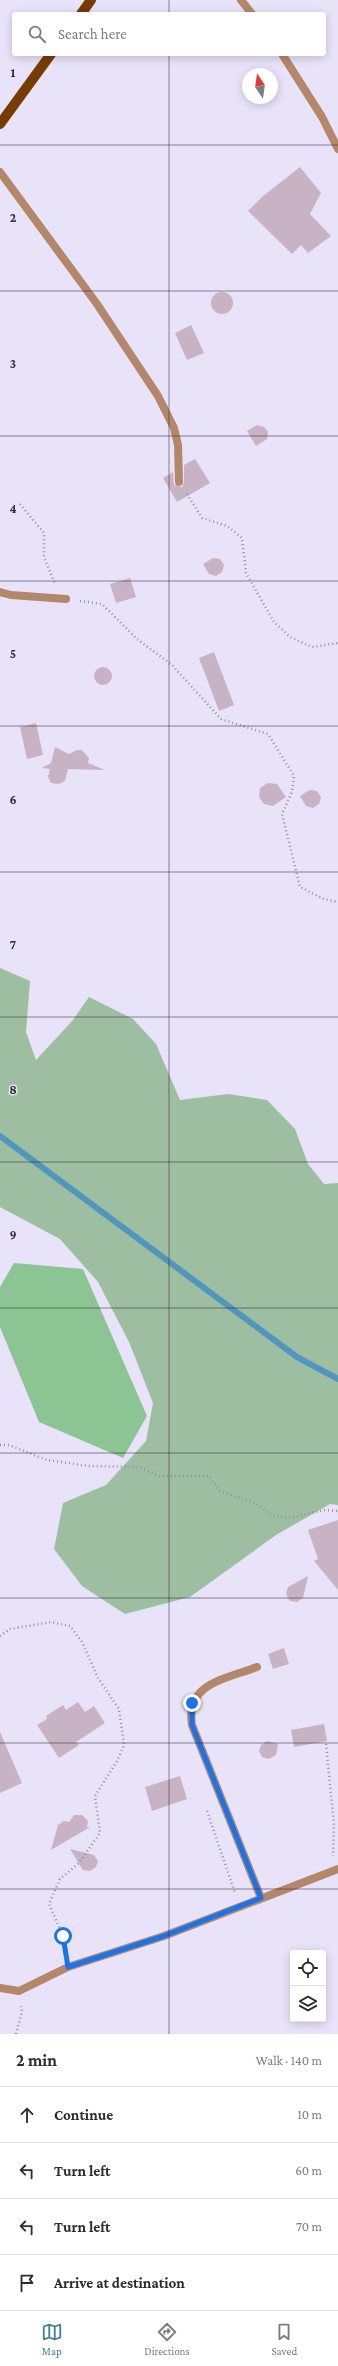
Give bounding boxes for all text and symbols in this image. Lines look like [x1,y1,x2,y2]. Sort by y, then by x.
search box [12,12,326,56]
icon: search [26,23,48,45]
text: Search here [58,26,127,42]
text: 1 [11,65,16,80]
north arrow [242,68,278,104]
text: 2 [10,210,17,225]
text: 3 [10,356,16,371]
text: 4 [9,501,17,516]
text: 5 [10,646,16,661]
text: 6 [9,792,17,807]
text: 7 [10,937,16,952]
text: 8 [9,1082,17,1097]
text: 9 [9,1227,17,1242]
route end [183,1694,201,1712]
route start [54,1927,72,1945]
map controls [290,1950,326,2022]
button: locate [290,1950,326,1986]
button: layers [290,1986,326,2022]
text: 2 min [16,2051,57,2070]
text: Walk · 140 m [256,2053,322,2068]
icon: ahead [16,2104,38,2126]
text: Continue [54,2107,113,2123]
text: 10 m [297,2107,322,2122]
icon: left [16,2160,38,2182]
text: Turn left [54,2163,110,2179]
text: 60 m [295,2163,322,2178]
icon: left [16,2216,38,2238]
text: Turn left [54,2219,110,2235]
text: 70 m [296,2219,322,2234]
icon: arrive [16,2272,38,2294]
text: Arrive at destination [54,2275,185,2291]
tab: Map [41,2321,63,2357]
tab: Directions [144,2321,190,2357]
tab: Saved [271,2321,297,2357]

